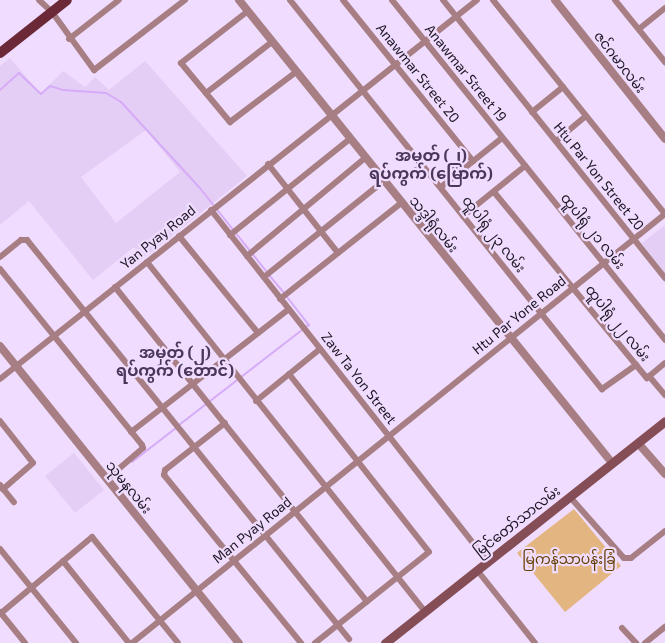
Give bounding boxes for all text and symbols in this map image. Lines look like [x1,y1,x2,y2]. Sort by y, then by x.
street label: Anawmar Street 20 [373,20,463,126]
street label: Anawmar Street 19 [422,21,510,125]
street label: ဇင်ဂမာလမ်း [591,28,649,96]
street label: Htu Par Yon Street 20 [550,118,648,234]
district label: အမှတ် (၂) ရပ်ကွက် (မြောက်) [369,145,493,183]
street label: ထူပါရုံ ၂၁ လမ်း [557,190,629,272]
street label: သဒ္ဒါရုံလမ်း [406,192,462,256]
street label: ထူပါရုံ ၂၃ လမ်း [459,192,529,276]
street label: Yan Pyay Road [117,201,199,273]
street label: Htu Par Yone Road [468,272,570,358]
street label: ထူပါရုံ ၂၂ လမ်း [582,281,654,365]
street label: Zaw Ta Yon Street [318,328,400,428]
district label: အမှတ် (၂) ရပ်ကွက် (တောင်) [116,342,234,380]
street label: သုမနလမ်း [103,457,155,517]
street label: မြင်တော်သာလမ်း [471,482,563,560]
street label: Man Pyay Road [209,493,295,567]
park label: မြကန်သာပန်းခြံ [522,551,616,567]

